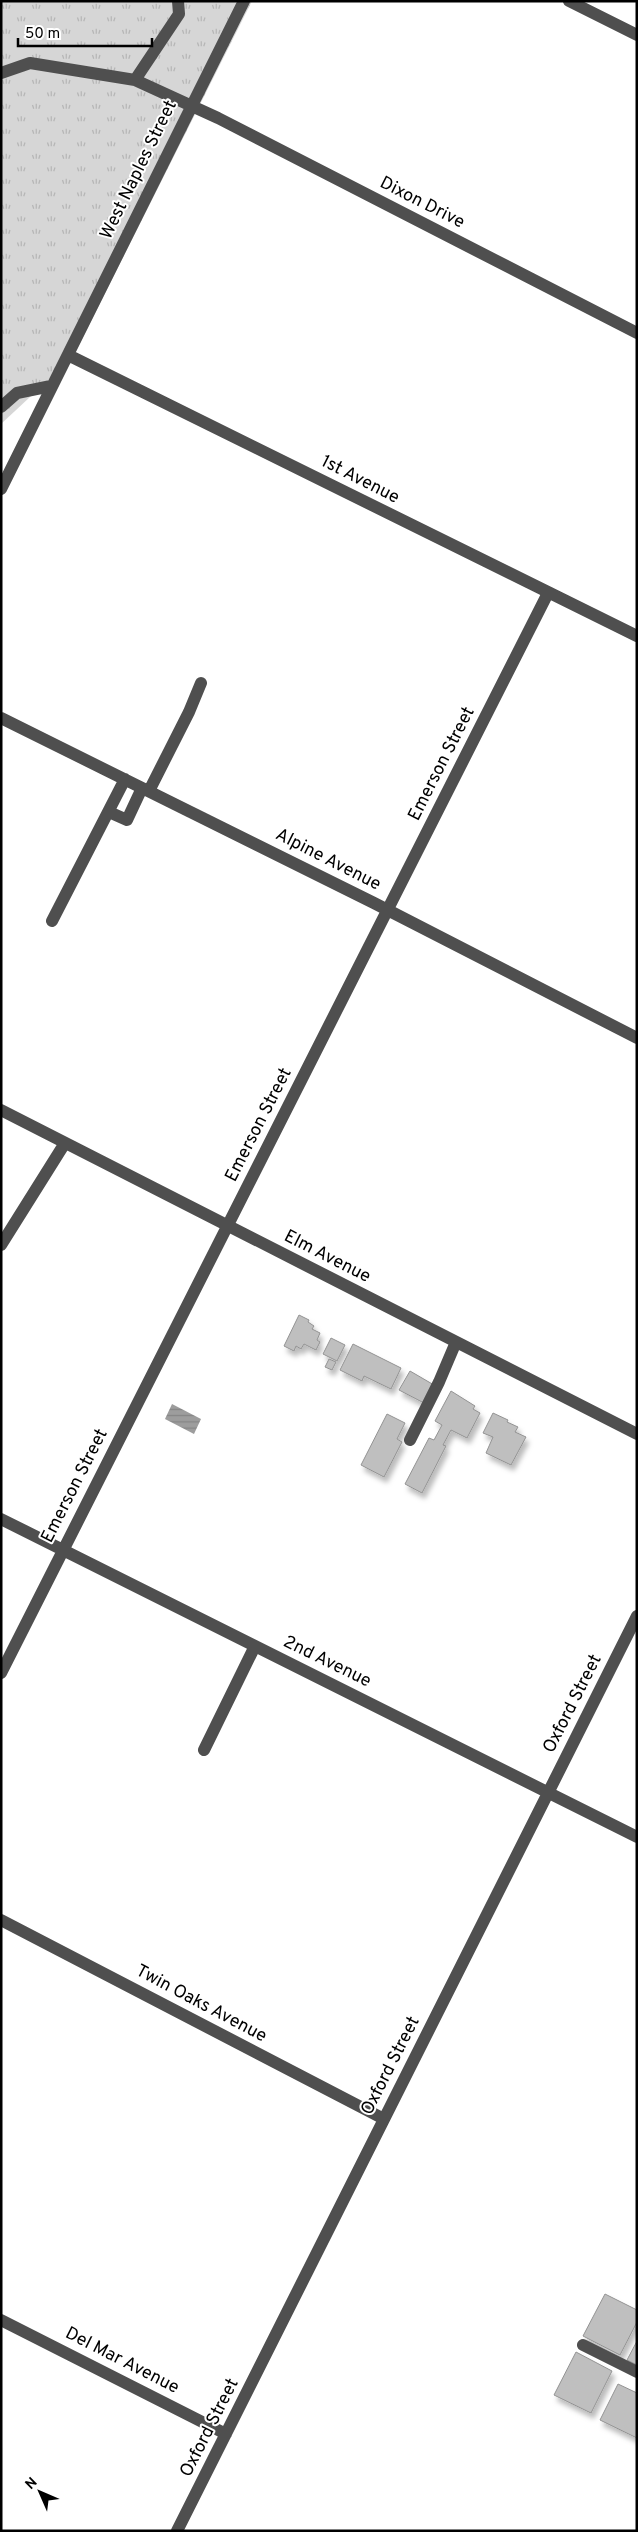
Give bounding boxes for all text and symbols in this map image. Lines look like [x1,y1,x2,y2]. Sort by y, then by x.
scale bar [18,15,151,47]
text: 50 m [25,25,60,44]
street label: West Naples Street [95,97,183,243]
street label: Dixon Drive [376,172,468,234]
street label: 1st Avenue [317,450,403,510]
street label: Emerson Street [403,703,481,825]
street label: Alpine Avenue [271,824,385,896]
street label: Emerson Street [220,1064,298,1186]
street label: Elm Avenue [280,1225,374,1289]
street label: Emerson Street [36,1425,114,1547]
street label: 2nd Avenue [279,1631,375,1693]
street label: Oxford Street [538,1651,608,1757]
street label: Twin Oaks Avenue [131,1960,271,2048]
street label: Oxford Street [356,2013,426,2119]
street label: Del Mar Avenue [61,2322,183,2400]
street label: Oxford Street [175,2375,245,2481]
north arrow [15,2467,65,2517]
text: N [22,2474,41,2493]

